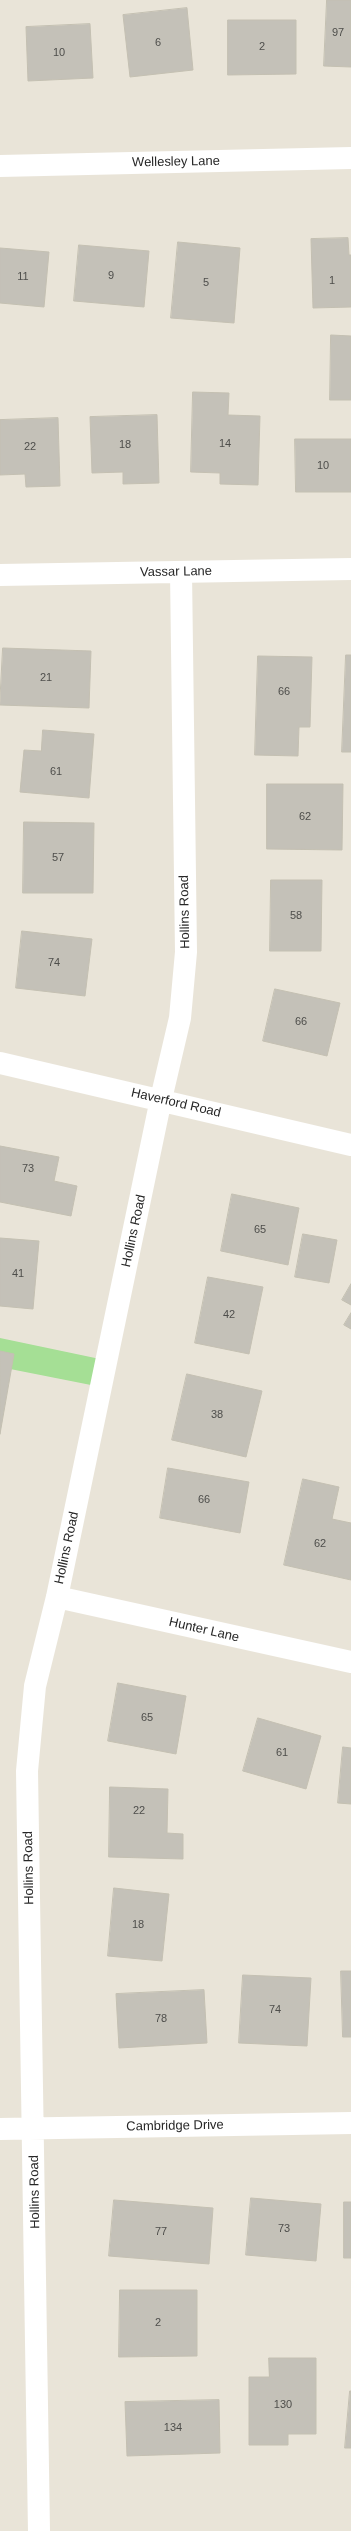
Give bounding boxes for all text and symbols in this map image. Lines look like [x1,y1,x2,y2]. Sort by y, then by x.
house number: 97 [332,26,344,40]
house number: 6 [155,36,161,50]
house number: 2 [259,40,265,54]
house number: 10 [53,46,65,60]
street label: Wellesley Lane [132,153,220,171]
house number: 9 [108,269,114,283]
house number: 11 [17,270,29,284]
house number: 1 [329,274,335,288]
house number: 5 [203,276,209,290]
house number: 14 [219,437,231,451]
house number: 18 [119,438,131,452]
house number: 22 [24,440,36,454]
house number: 10 [317,459,329,473]
street label: Vassar Lane [140,564,212,580]
house number: 21 [40,671,52,685]
house number: 66 [278,685,290,699]
house number: 61 [50,765,62,779]
house number: 62 [299,810,311,824]
house number: 57 [52,851,64,865]
street label: Hollins Road [177,875,193,949]
house number: 58 [290,909,302,923]
house number: 74 [48,956,60,970]
house number: 66 [295,1015,307,1029]
street label: Haverford Road [130,1085,222,1121]
house number: 73 [22,1162,34,1176]
street label: Hollins Road [119,1193,149,1269]
house number: 65 [254,1223,266,1237]
house number: 41 [12,1267,24,1281]
house number: 42 [223,1308,235,1322]
house number: 38 [211,1408,223,1422]
house number: 66 [198,1493,210,1507]
street label: Hollins Road [52,1510,82,1586]
house number: 62 [314,1537,326,1551]
street label: Hunter Lane [167,1614,241,1646]
house number: 65 [141,1711,153,1725]
house number: 61 [276,1746,288,1760]
house number: 22 [133,1804,145,1818]
street label: Hollins Road [21,1831,37,1905]
house number: 18 [132,1918,144,1932]
house number: 74 [269,2003,281,2017]
house number: 78 [155,2012,167,2026]
street label: Cambridge Drive [126,2117,224,2135]
street label: Hollins Road [27,2155,43,2229]
house number: 73 [278,2222,290,2236]
house number: 77 [155,2225,167,2239]
house number: 2 [155,2316,161,2330]
house number: 130 [274,2398,292,2412]
house number: 134 [164,2421,182,2435]

